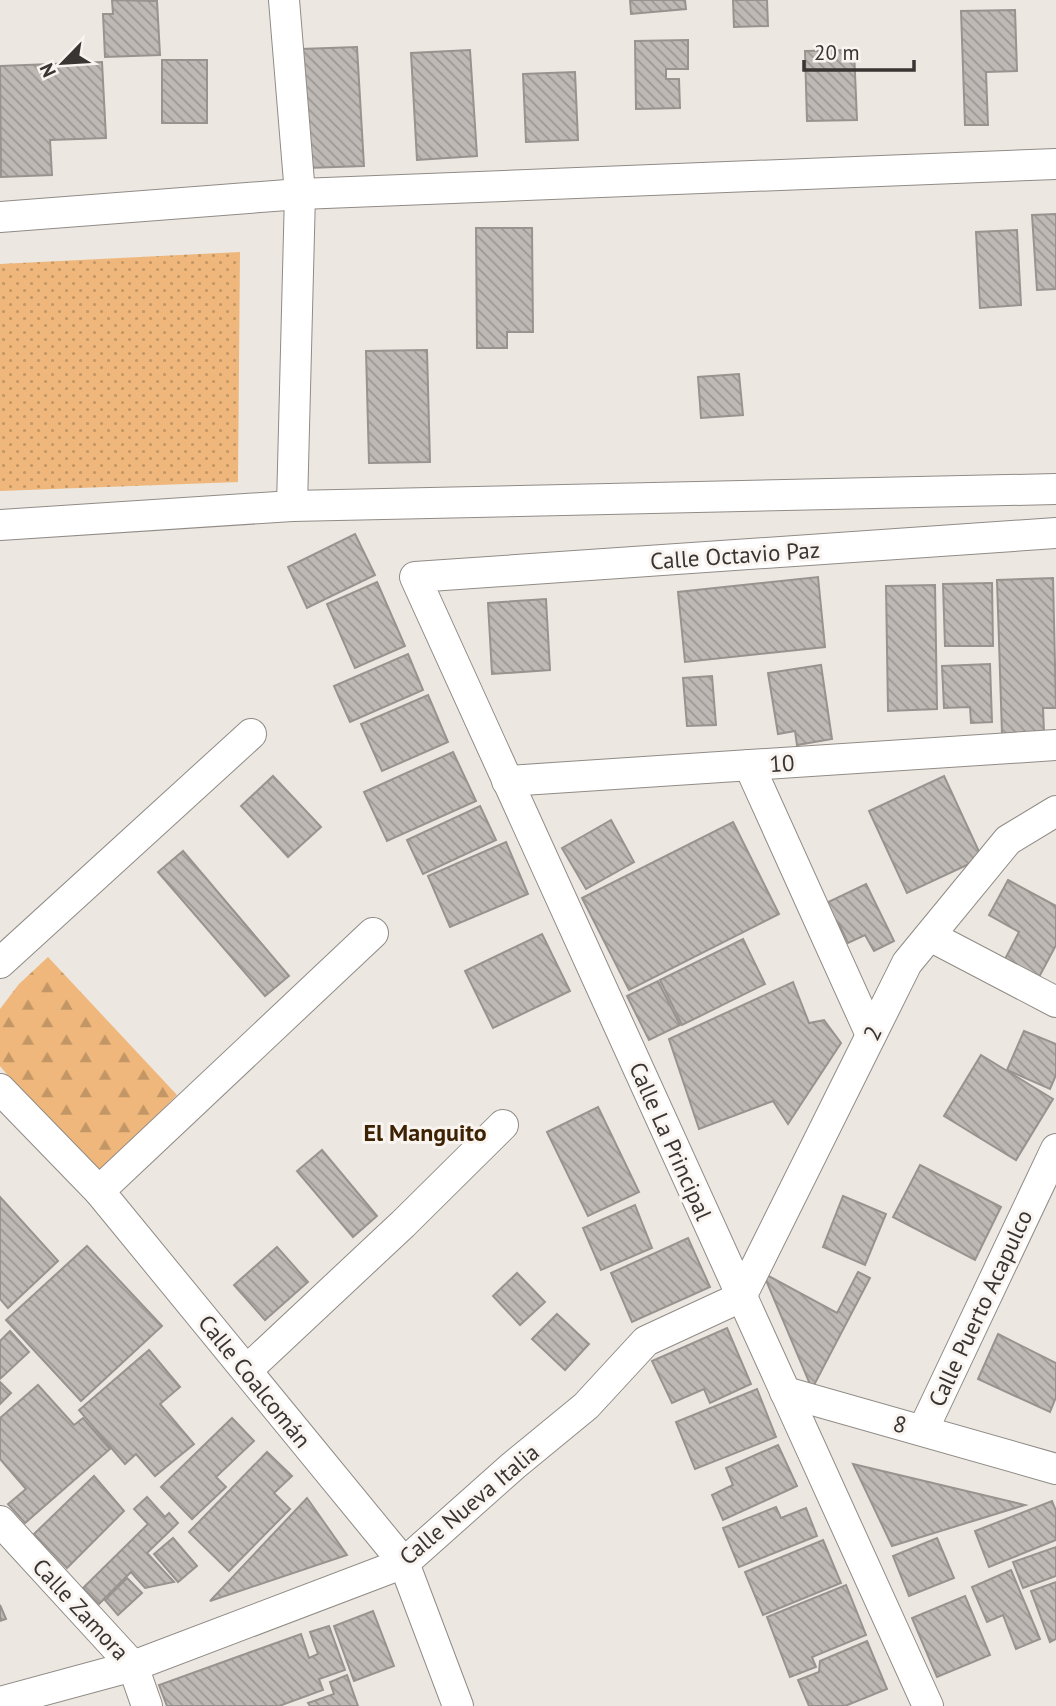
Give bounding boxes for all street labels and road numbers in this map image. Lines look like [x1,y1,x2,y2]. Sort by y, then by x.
street label: Calle Octavio Paz [649,535,821,575]
street label: 10 [768,748,796,778]
street label: 2 [856,1021,888,1045]
street label: Calle La Principal [623,1057,719,1225]
street label: Calle Puerto Acapulco [922,1205,1038,1411]
street label: Calle Coalcomán [192,1309,318,1453]
street label: 8 [890,1408,910,1440]
street label: Calle Nueva Italia [393,1437,545,1571]
street label: Calle Zamora [27,1552,135,1666]

